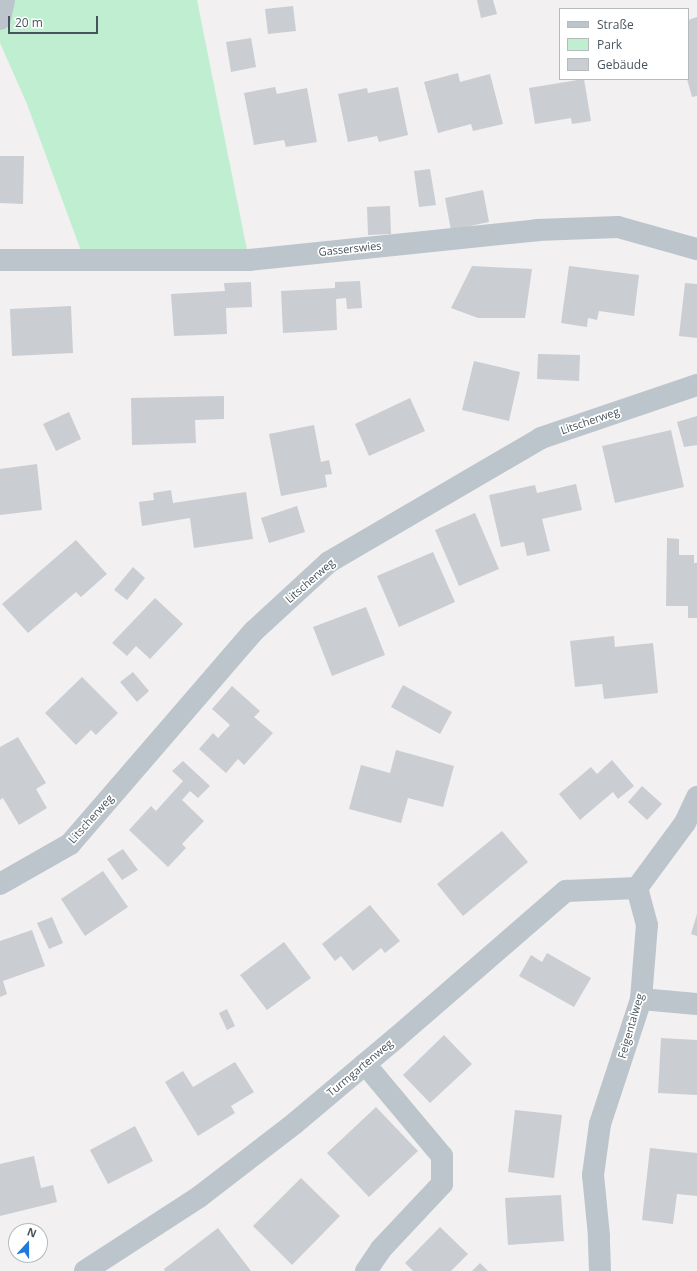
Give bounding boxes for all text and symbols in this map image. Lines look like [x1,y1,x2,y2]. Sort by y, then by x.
scale bar [10,8,100,34]
legend [559,8,689,80]
text: 20 m [15,14,43,31]
text: Straße [597,16,634,33]
text: Park [597,36,622,53]
text: Gebäude [597,56,648,73]
street label: Gasserswies [318,239,382,259]
street label: Litscherweg [559,405,621,437]
street label: Litscherweg [283,556,337,606]
street label: Litscherweg [66,792,116,846]
street label: Feigentalweg [615,992,647,1060]
street label: Turmgartenweg [325,1037,395,1099]
north arrow [8,1223,48,1263]
text: N [25,1224,39,1241]

